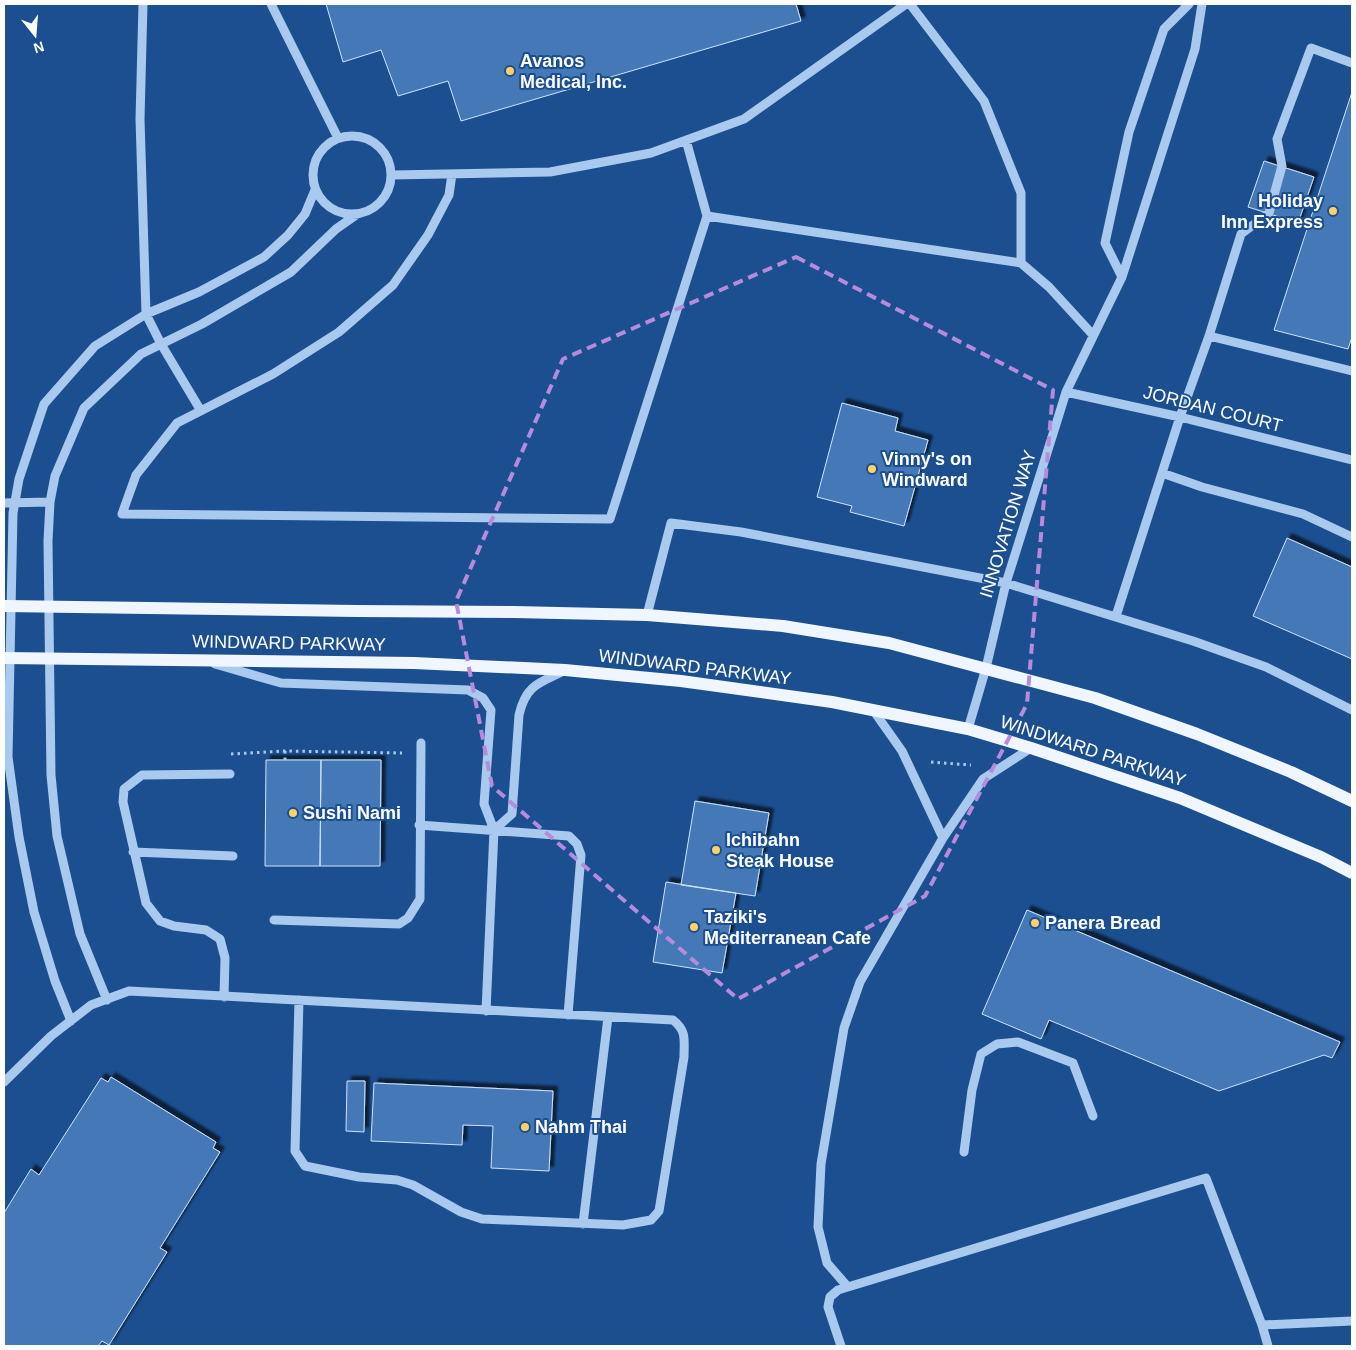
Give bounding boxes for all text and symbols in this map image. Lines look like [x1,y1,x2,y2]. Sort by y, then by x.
north arrow [10,10,60,60]
text: N [32,38,46,57]
place label: Avanos Medical, Inc. [520,51,627,92]
marker: Avanos Medical, Inc. [504,65,516,77]
place label: Holiday Inn Express [1221,191,1323,232]
marker: Holiday Inn Express [1327,205,1339,217]
street label: JORDAN COURT [1141,382,1285,436]
street label: INNOVATION WAY [976,448,1040,600]
place label: Vinny's on Windward [882,449,972,490]
marker: Vinny's on Windward [866,463,878,475]
street label: WINDWARD PARKWAY [192,631,386,655]
street label: WINDWARD PARKWAY [598,645,792,689]
street label: WINDWARD PARKWAY [998,712,1188,790]
place label: Sushi Nami [303,803,401,823]
marker: Sushi Nami [287,807,299,819]
place label: Ichibahn Steak House [726,830,834,871]
marker: Ichibahn Steak House [710,844,722,856]
place label: Taziki's Mediterranean Cafe [704,907,871,948]
place label: Panera Bread [1045,913,1161,933]
marker: Panera Bread [1029,917,1041,929]
marker: Taziki's Mediterranean Cafe [688,921,700,933]
place label: Nahm Thai [535,1117,627,1137]
marker: Nahm Thai [519,1121,531,1133]

